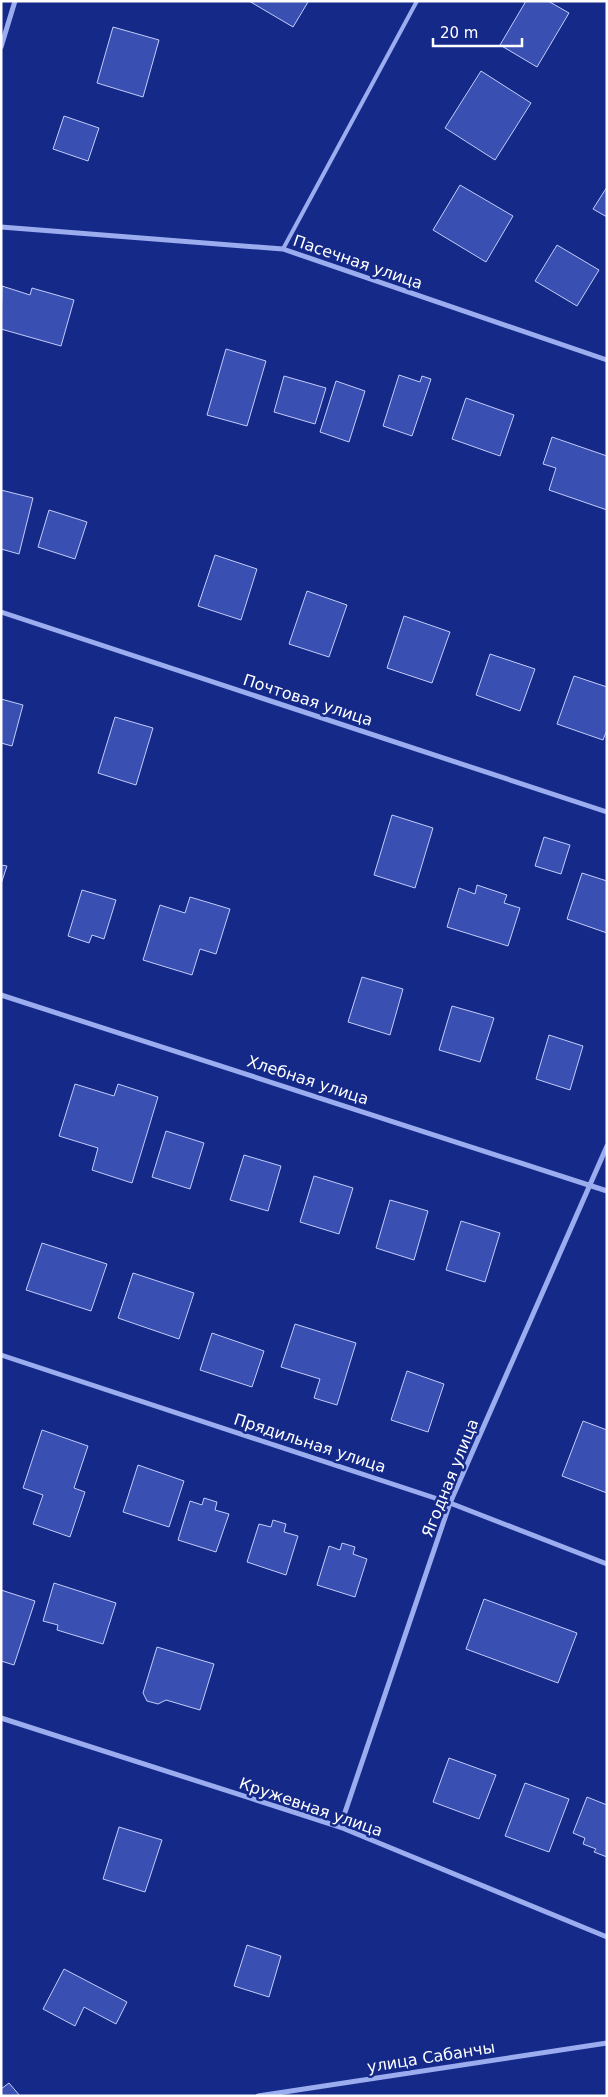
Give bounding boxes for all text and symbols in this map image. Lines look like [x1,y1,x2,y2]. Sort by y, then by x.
scale bar [433,15,522,47]
text: 20 m [440,24,478,42]
street label: Пасечная улица [291,231,425,293]
street label: Почтовая улица [241,670,375,730]
street label: Хлебная улица [245,1051,371,1109]
street label: Прядильная улица [232,1409,388,1477]
street label: Ягодная улица [418,1416,482,1540]
street label: Кружевная улица [237,1774,385,1840]
street label: улица Сабанчы [366,2038,496,2076]

